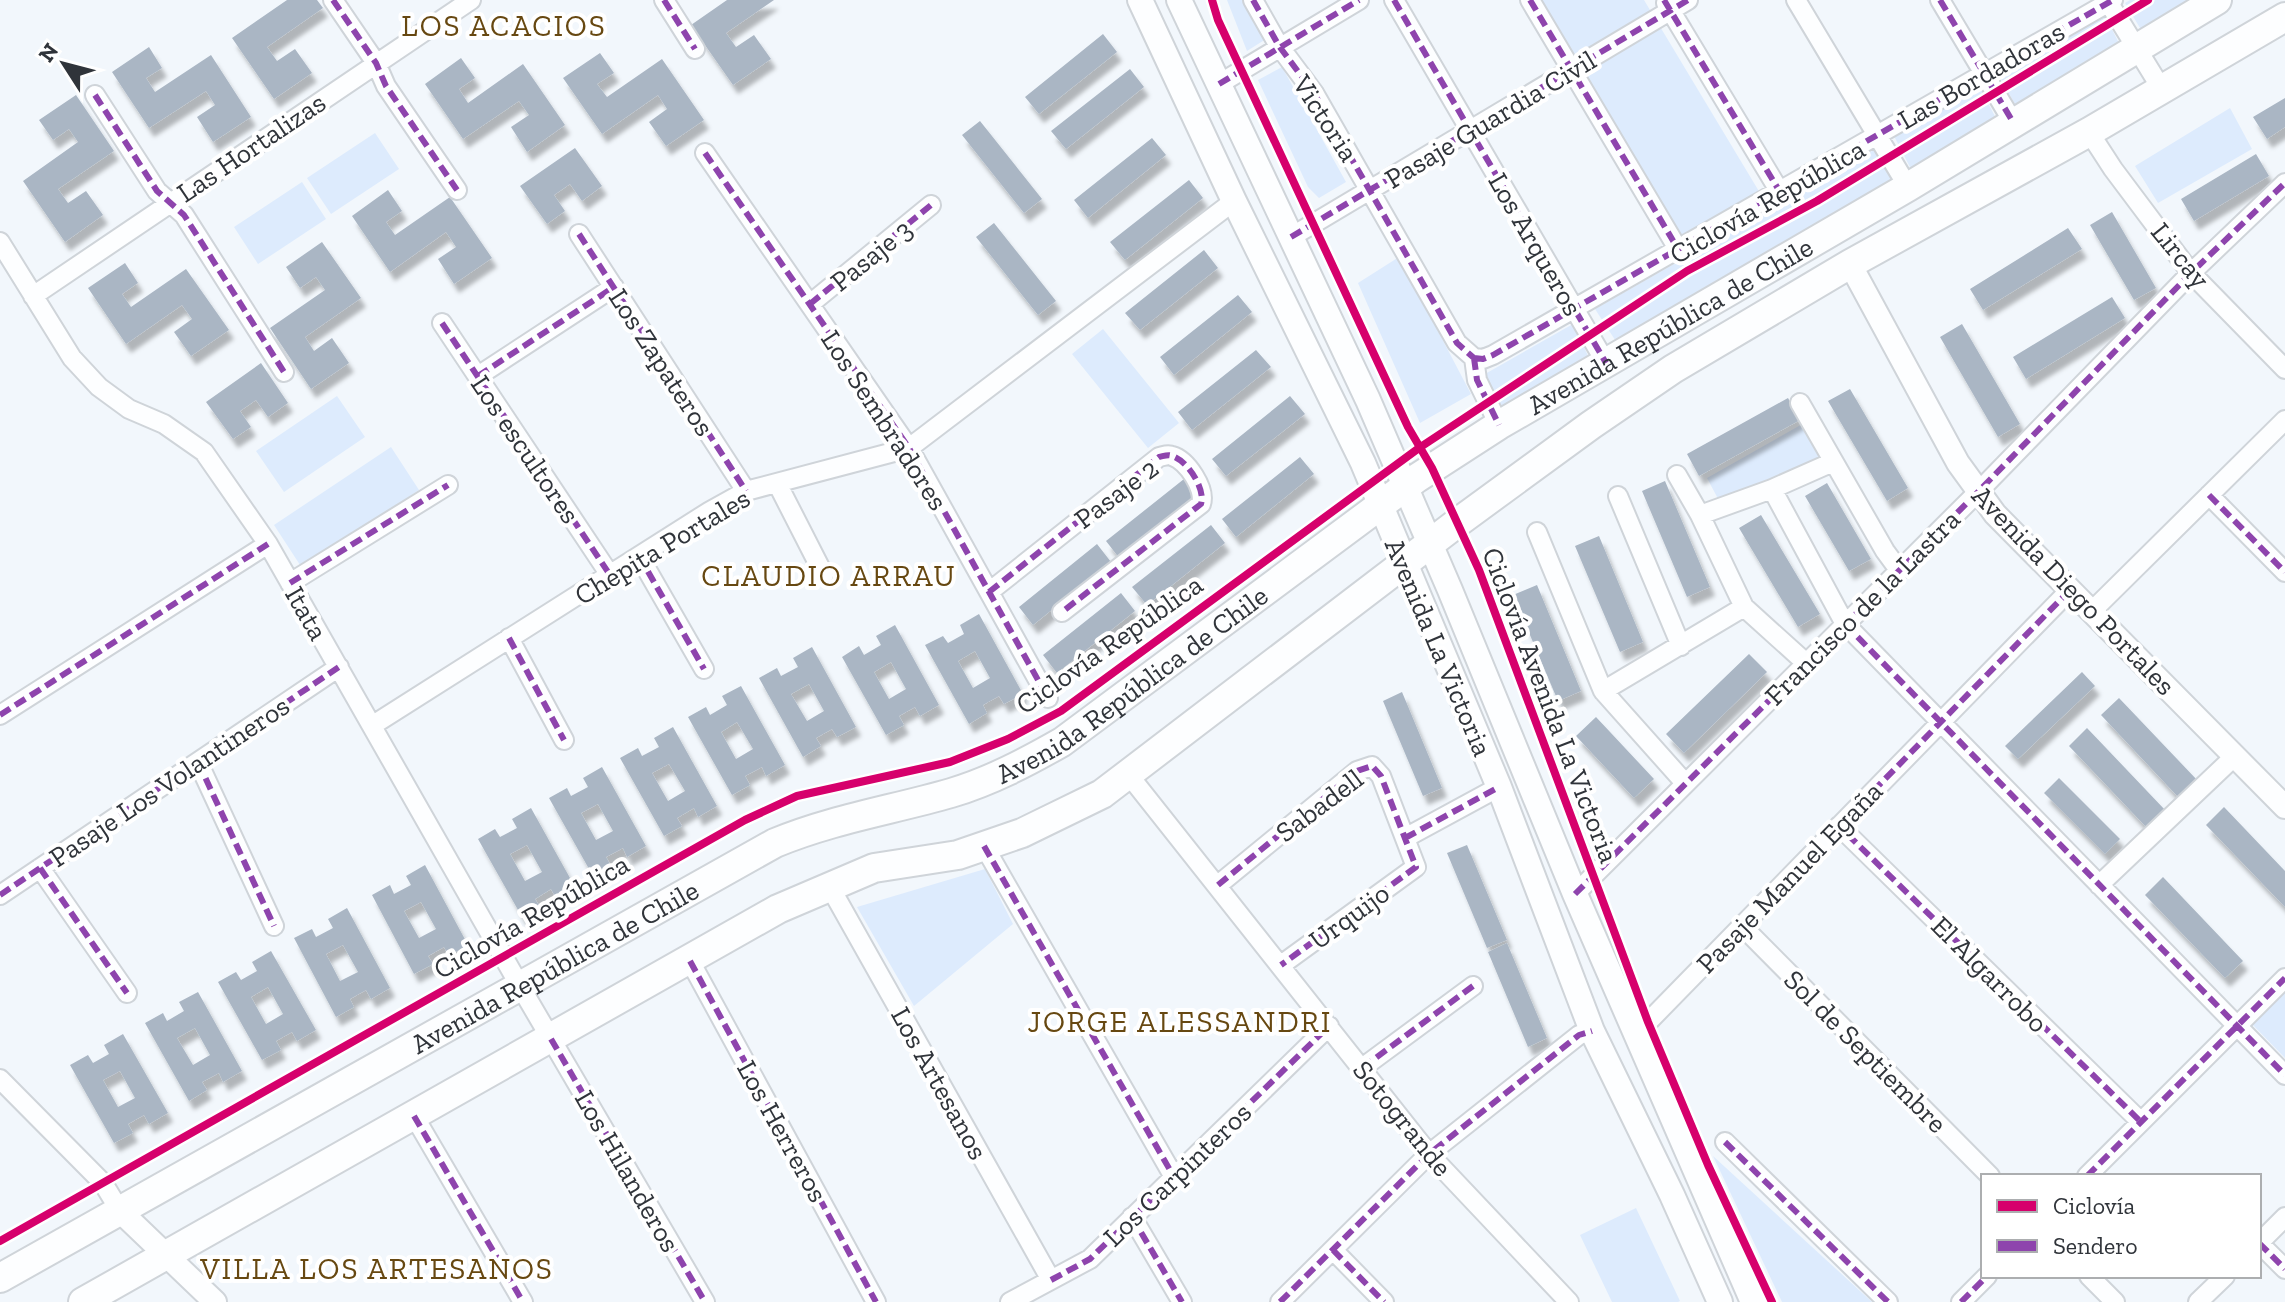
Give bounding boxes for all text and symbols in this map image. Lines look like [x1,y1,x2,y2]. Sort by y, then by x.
district label: LOS ACACIOS [401,8,607,44]
street label: Las Bordadoras [1892,14,2070,136]
north arrow [24,24,104,104]
text: N [32,38,64,67]
street label: Pasaje Guardia Civil [1379,43,1602,195]
street label: Victoria [1285,68,1366,168]
street label: Las Hortalizas [171,86,332,209]
street label: Ciclovía República [1664,132,1871,271]
street label: Los Arqueros [1481,167,1590,322]
street label: Pasaje 3 [824,213,919,298]
street label: Lircay [2144,216,2217,295]
street label: Avenida República de Chile [1522,230,1819,422]
street label: Los Zapateros [602,283,721,442]
street label: Los Sembradores [814,324,955,516]
street label: Los escultores [464,369,587,530]
street label: Pasaje 2 [1068,451,1165,536]
street label: Avenida Diego Portales [1965,479,2182,702]
street label: Chepita Portales [569,481,756,612]
street label: Francisco de la Lastra [1758,503,1967,712]
street label: Avenida La Victoria [1378,533,1500,761]
street label: Ciclovía Avenida La Victoria [1475,543,1626,868]
district label: CLAUDIO ARRAU [701,558,957,594]
street label: Ciclovía República [1010,567,1209,721]
street label: Avenida República de Chile [991,579,1274,791]
street label: Itata [278,581,335,646]
street label: Pasaje Los Volantineros [43,689,296,874]
street label: Sabadell [1269,762,1369,849]
street label: Pasaje Manuel Egaña [1689,774,1890,980]
street label: Ciclovía República [428,847,635,986]
street label: Avenida República de Chile [405,873,704,1061]
street label: Urquijo [1303,876,1396,957]
street label: El Algarrobo [1925,909,2055,1039]
street label: Sol de Septiembre [1777,963,1954,1140]
street label: Los Artesanos [884,1001,995,1165]
district label: JORGE ALESSANDRI [1028,1004,1332,1040]
street label: Sotogrande [1346,1054,1459,1183]
street label: Los Herreros [730,1055,835,1208]
street label: Los Hilanderos [568,1085,687,1258]
street label: Los Carpinteros [1097,1096,1258,1253]
legend [1981,1174,2261,1278]
text: Ciclovía [2053,1191,2136,1220]
text: Sendero [2053,1231,2138,1260]
district label: VILLA LOS ARTESANOS [199,1251,554,1287]

